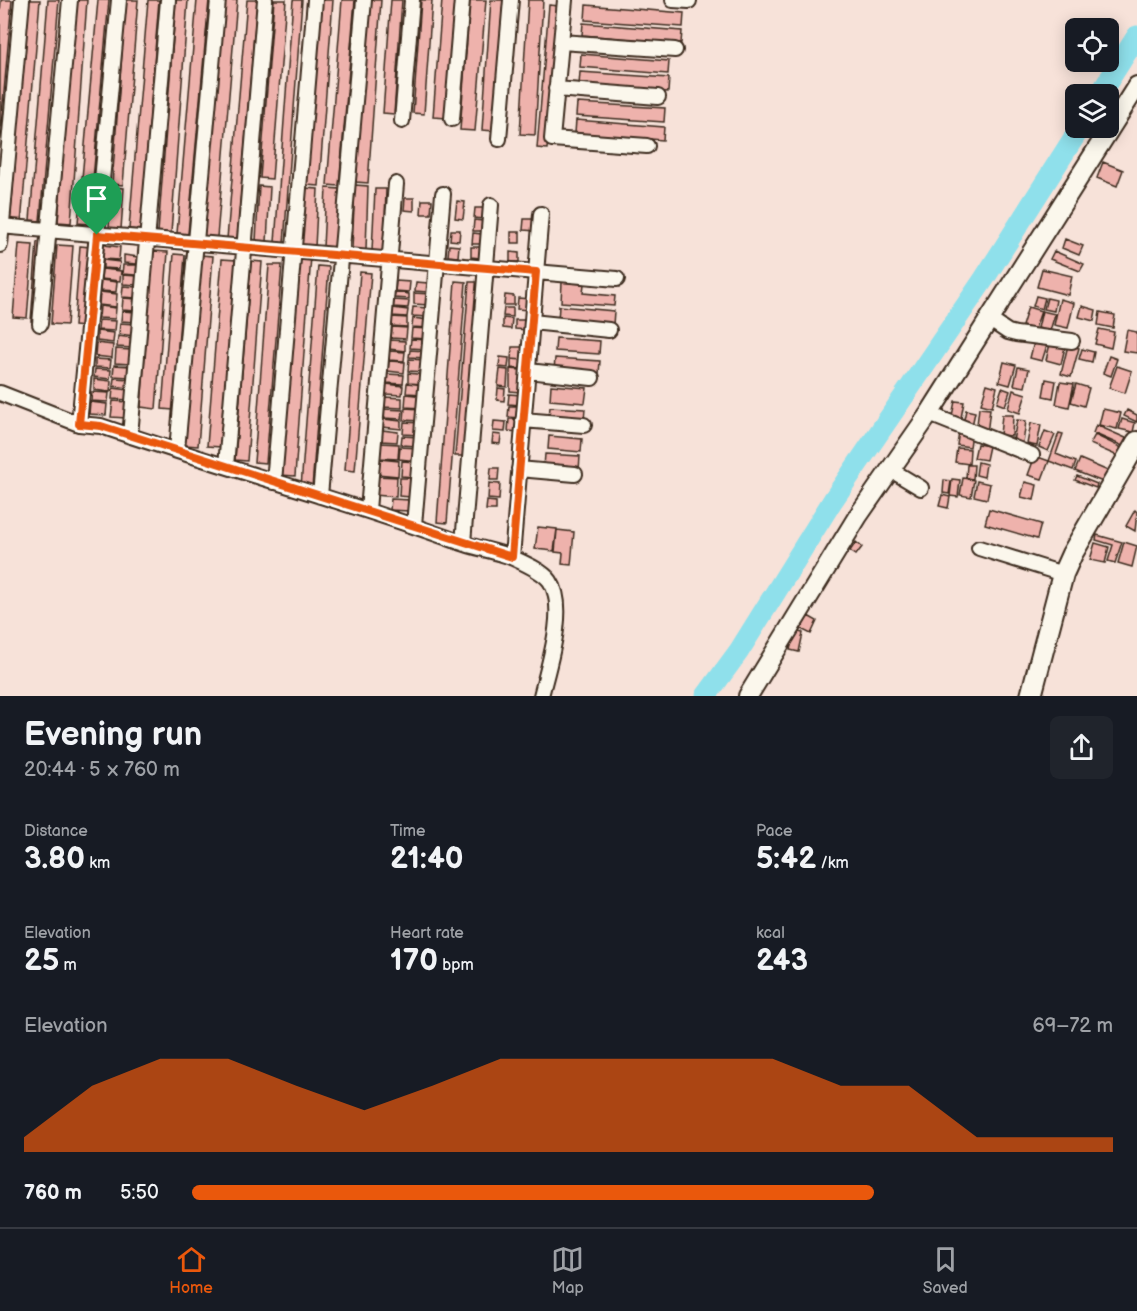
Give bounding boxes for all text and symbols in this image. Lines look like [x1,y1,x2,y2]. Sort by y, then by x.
map controls [1065,18,1119,138]
button: locate [1065,18,1119,72]
button: layers [1065,84,1119,138]
pin [71,173,122,235]
icon: arrive [80,182,113,215]
text: Evening run [24,715,202,755]
button: share [1050,716,1113,779]
text: 20:44 · 5 × 760 m [24,758,180,782]
text: Distance [24,822,88,841]
text: Time [390,822,425,841]
text: Pace [756,822,792,841]
text: 3.80 [24,841,85,877]
text: 21:40 [390,841,464,877]
text: 5:42 [756,841,816,877]
text: km [85,854,110,873]
text: /km [816,854,849,873]
text: Elevation [24,924,91,943]
text: Heart rate [390,924,464,943]
text: kcal [756,924,785,943]
text: 25 [24,943,59,979]
text: 170 [390,943,438,979]
text: 243 [756,943,808,979]
text: m [59,956,77,975]
text: bpm [438,956,474,975]
text: Elevation [24,1014,107,1038]
text: 69–72 m [1032,1014,1113,1038]
text: 760 m [24,1181,82,1205]
text: 5:50 [120,1181,159,1205]
tab: Home [169,1243,213,1298]
tab: Map [551,1243,584,1298]
tab: Saved [923,1243,968,1298]

